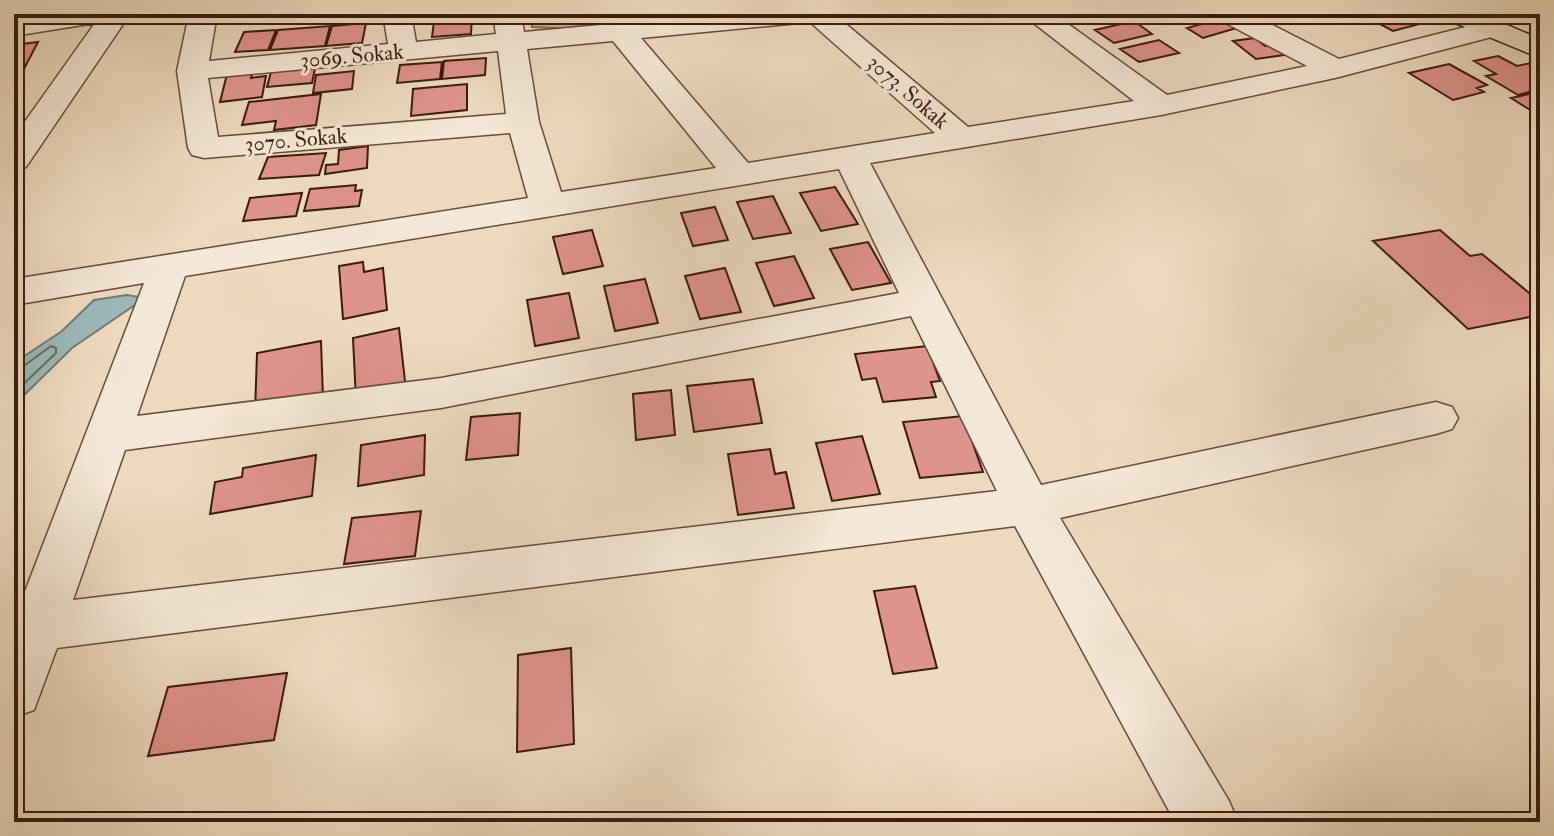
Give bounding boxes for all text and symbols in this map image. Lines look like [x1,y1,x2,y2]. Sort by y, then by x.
street label: 3069. Sokak [299,37,405,74]
street label: 3073. Sokak [861,49,955,136]
street label: 3070. Sokak [244,122,349,158]

